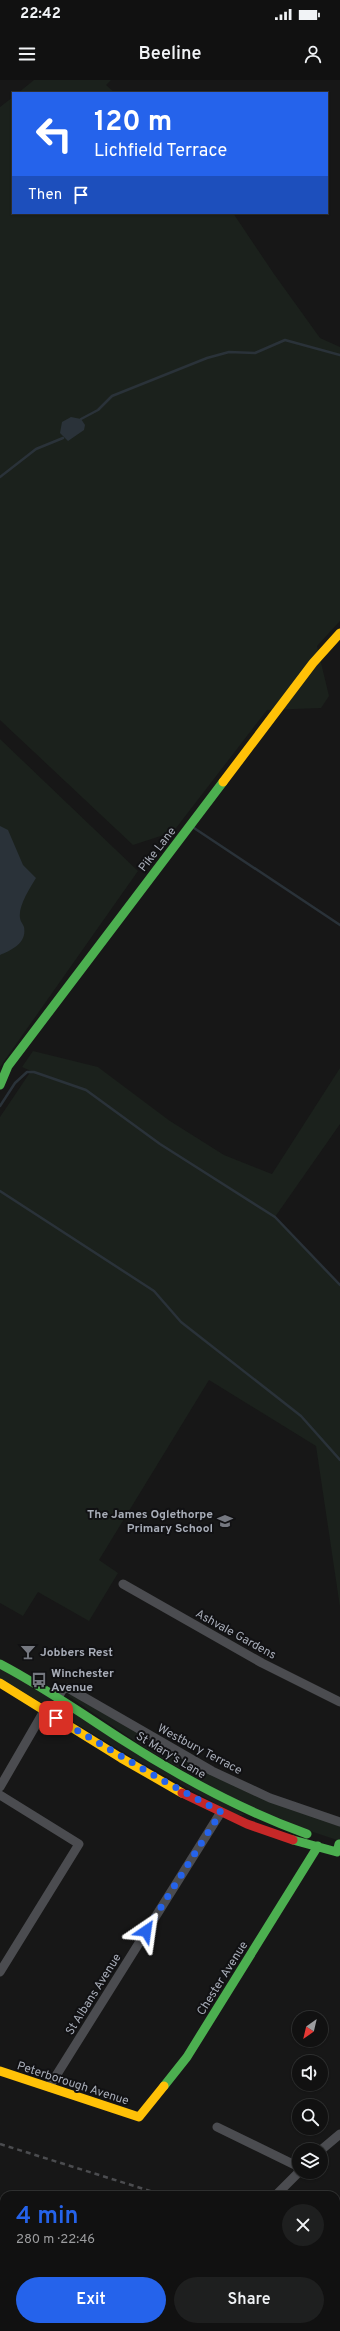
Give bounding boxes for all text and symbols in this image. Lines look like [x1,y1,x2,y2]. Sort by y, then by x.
text: 22:42 [20,5,61,24]
icon: menu [16,43,38,65]
text: Beeline [138,43,202,66]
icon: person [302,43,324,65]
text: 120 m [94,105,172,141]
icon: left [28,108,80,160]
text: Lichfield Terrace [94,140,227,163]
icon: arrive [70,184,92,206]
text: Then [28,186,62,205]
street label: Pike Lane [135,824,180,875]
place label: The James Oglethorpe Primary School [87,1507,213,1537]
school or university icon: The James Oglethorpe Primary School [216,1512,234,1530]
street label: Ashvale Gardens [192,1606,279,1664]
bar icon: Jobbers Rest [19,1643,37,1661]
place label: Jobbers Rest [40,1645,113,1661]
place label: Winchester Avenue [51,1666,114,1696]
bus stop icon: Winchester Avenue [30,1671,48,1689]
pin [39,1701,73,1735]
icon: arrive [45,1707,67,1729]
street label: Westbury Terrace [154,1721,245,1779]
street label: St Mary's Lane [133,1729,208,1783]
position arrow [125,1910,167,1952]
street label: Chester Avenue [194,1938,252,2019]
street label: St Albans Avenue [62,1951,125,2038]
north arrow [292,2011,328,2047]
map controls [292,2011,328,2179]
button: sound [292,2055,328,2091]
street label: Peterborough Avenue [15,2058,131,2110]
button: search [292,2099,328,2135]
button: layers [292,2143,328,2179]
text: 4 min [16,2202,78,2232]
button: close [282,2204,324,2246]
text: 280 m · 22:46 [16,2232,95,2248]
button: Exit [16,2277,166,2323]
button: Share [174,2277,324,2323]

